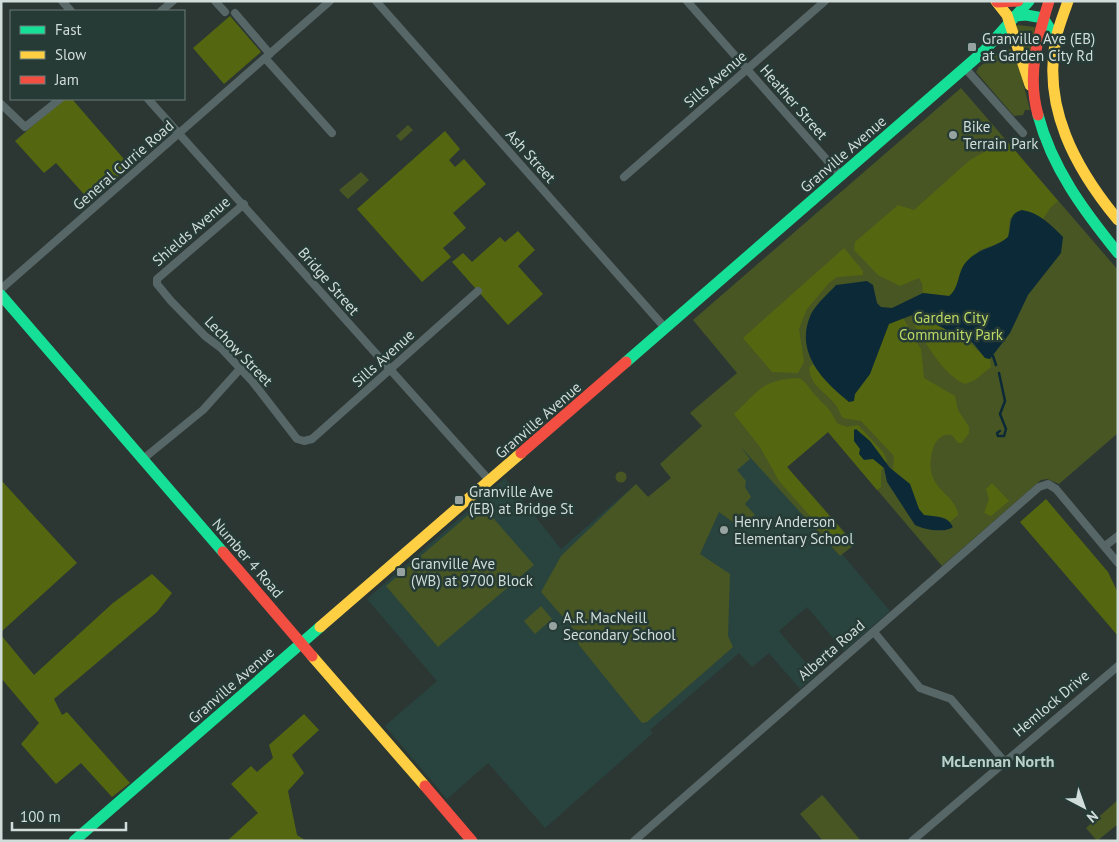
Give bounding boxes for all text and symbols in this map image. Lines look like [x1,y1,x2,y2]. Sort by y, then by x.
legend [10,10,185,100]
text: Fast [55,20,82,39]
place label: Granville Ave (EB) at Garden City Rd [982,29,1095,65]
marker: Granville Ave (EB) at Garden City Rd [966,41,978,53]
text: Slow [55,45,86,64]
street label: Sills Avenue [680,46,750,112]
street label: Heather Street [756,60,832,144]
text: Jam [54,70,79,89]
street label: Granville Avenue [796,111,890,197]
street label: General Currie Road [69,116,177,214]
place label: Bike Terrain Park [963,117,1039,153]
street label: Ash Street [502,125,560,187]
marker: Bike Terrain Park [947,129,959,141]
street label: Shields Avenue [148,192,234,270]
street label: Bridge Street [294,243,364,319]
park label: Garden City Community Park [899,308,1004,344]
street label: Lechow Street [201,312,277,390]
street label: Sills Avenue [348,325,418,391]
street label: Granville Avenue [491,377,585,463]
place label: Granville Ave (EB) at Bridge St [469,482,573,518]
marker: Granville Ave (EB) at Bridge St [453,494,465,506]
place label: Henry Anderson Elementary School [734,512,854,548]
street label: Number 4 Road [208,514,288,602]
marker: Henry Anderson Elementary School [718,524,730,536]
place label: Granville Ave (WB) at 9700 Block [411,554,534,590]
marker: Granville Ave (WB) at 9700 Block [395,566,407,578]
place label: A.R. MacNeill Secondary School [563,608,676,644]
street label: Alberta Road [794,616,868,684]
marker: A.R. MacNeill Secondary School [547,620,559,632]
street label: Granville Avenue [184,642,278,728]
street label: Hemlock Drive [1009,666,1093,740]
district label: McLennan North [941,751,1055,771]
north arrow [1059,782,1109,832]
scale bar [12,800,126,832]
text: 100 m [20,807,61,826]
text: N [1083,807,1102,827]

